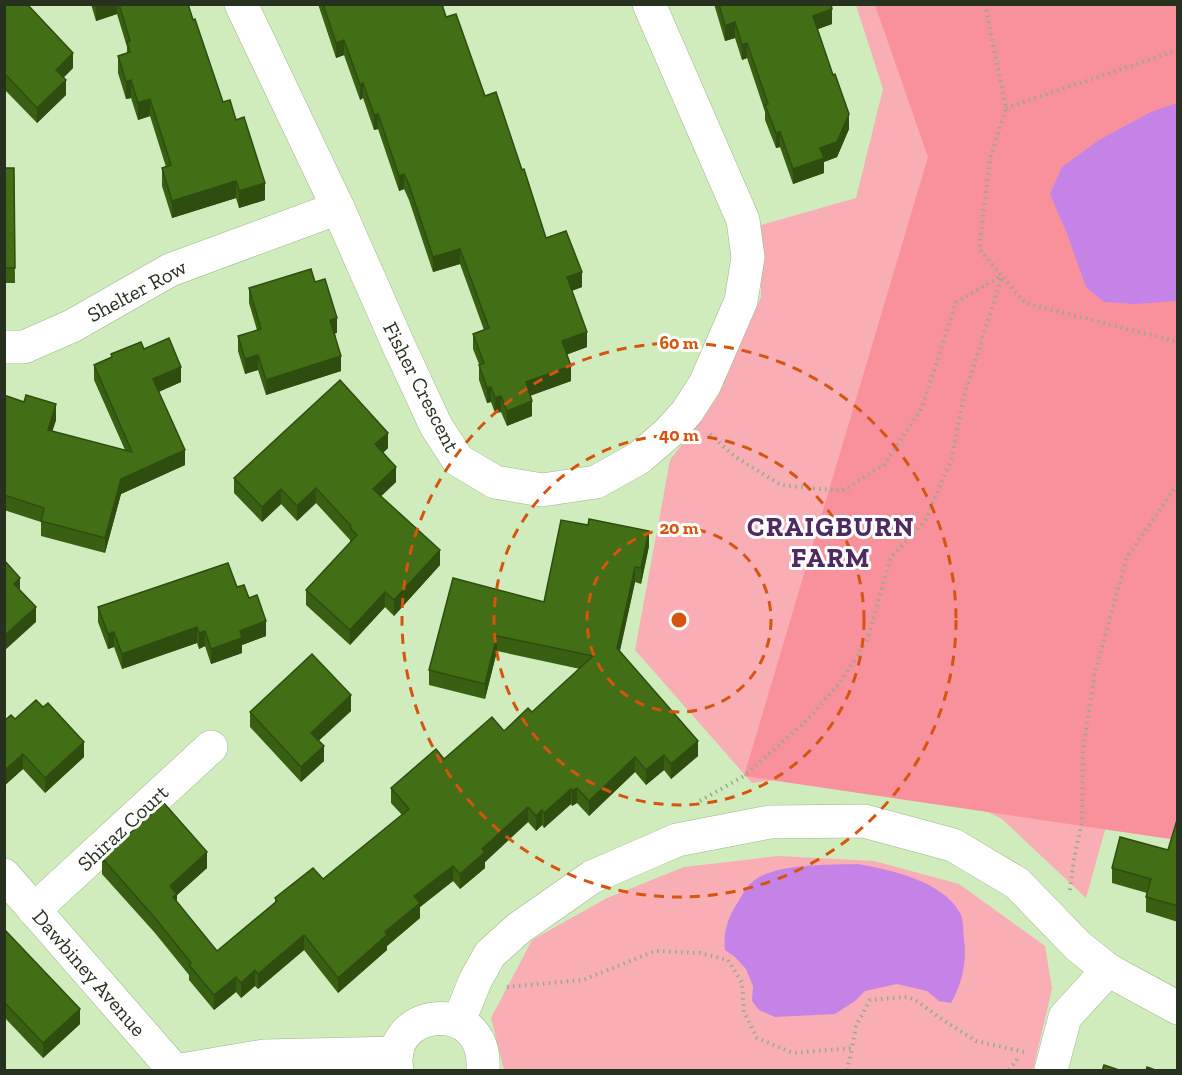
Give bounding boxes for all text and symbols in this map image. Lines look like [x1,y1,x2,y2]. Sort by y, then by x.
street label: Shelter Row [83,254,191,327]
street label: Fisher Crescent [378,318,465,456]
text: 60 m [659,332,699,354]
text: 40 m [659,424,699,446]
district label: CRAIGBURN FARM [747,511,915,574]
text: 20 m [659,517,699,539]
centre of rings [669,610,689,630]
street label: Shiraz Court [72,779,173,876]
street label: Dawbiney Avenue [27,904,151,1041]

